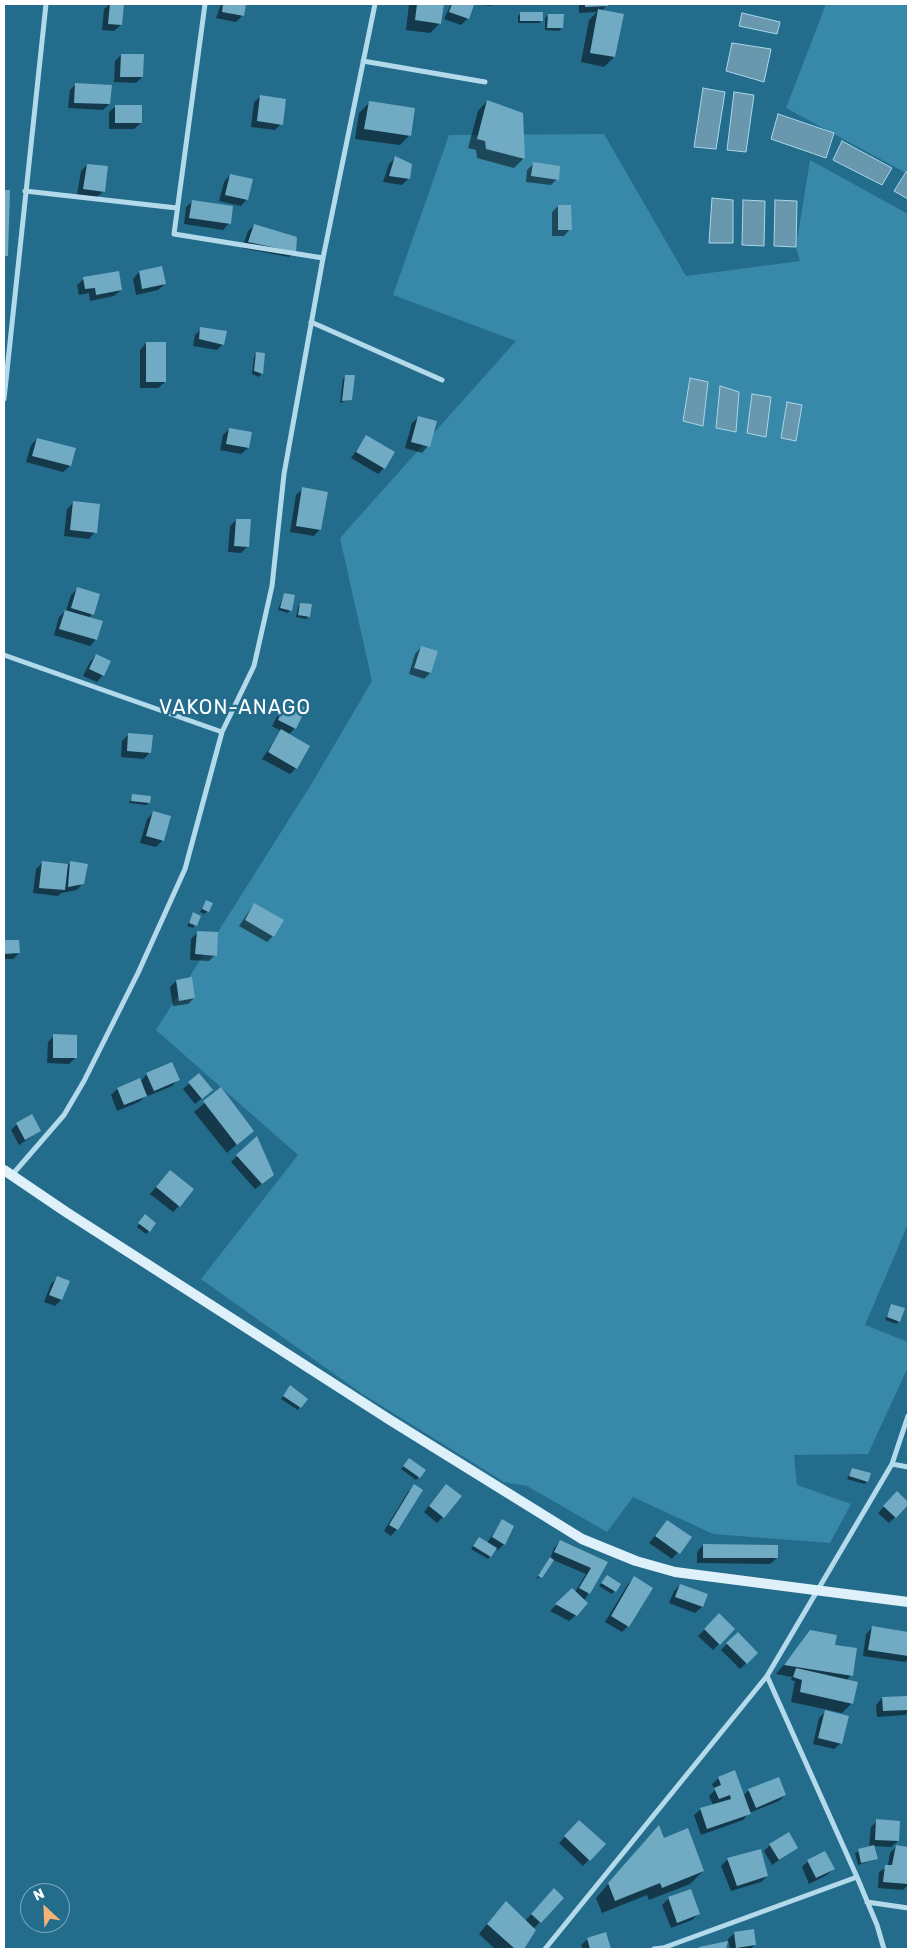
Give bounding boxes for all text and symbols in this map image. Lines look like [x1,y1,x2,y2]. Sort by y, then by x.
district label: VAKON-ANAGO [158,696,312,720]
north arrow [20,1883,70,1933]
text: N [31,1885,47,1905]

